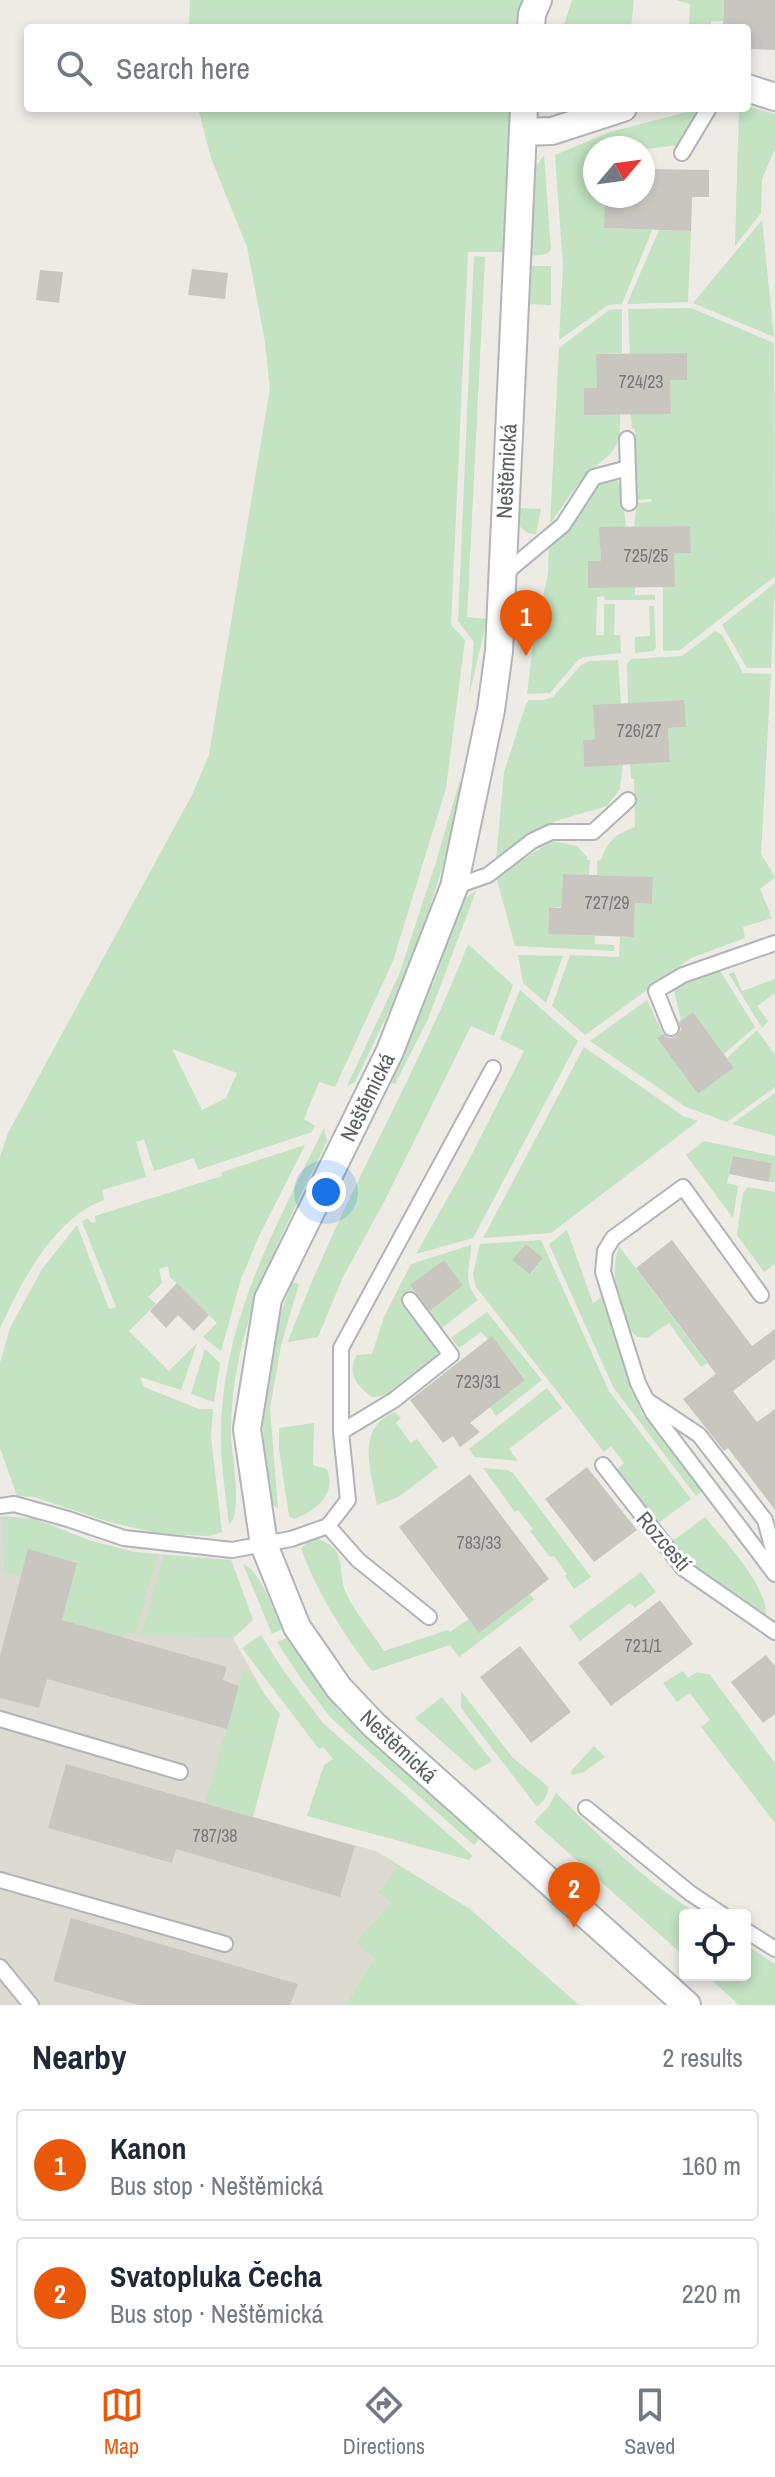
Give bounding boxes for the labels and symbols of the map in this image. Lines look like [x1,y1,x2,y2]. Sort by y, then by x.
north arrow [583,136,655,208]
house number: 724/23 [618,369,664,394]
street label: Neštěmická [489,423,523,519]
house number: 725/25 [623,543,669,568]
pin: 1 [500,590,552,656]
house number: 726/27 [616,718,662,743]
house number: 727/29 [584,890,630,915]
street label: Neštěmická [333,1048,401,1146]
your location [306,1172,346,1212]
house number: 723/31 [455,1369,501,1394]
street label: Rozcestí [630,1505,699,1578]
house number: 783/33 [456,1530,502,1555]
house number: 721/1 [625,1633,662,1658]
street label: Neštěmická [354,1703,444,1789]
house number: 787/38 [192,1823,238,1848]
pin: 2 [548,1862,600,1928]

